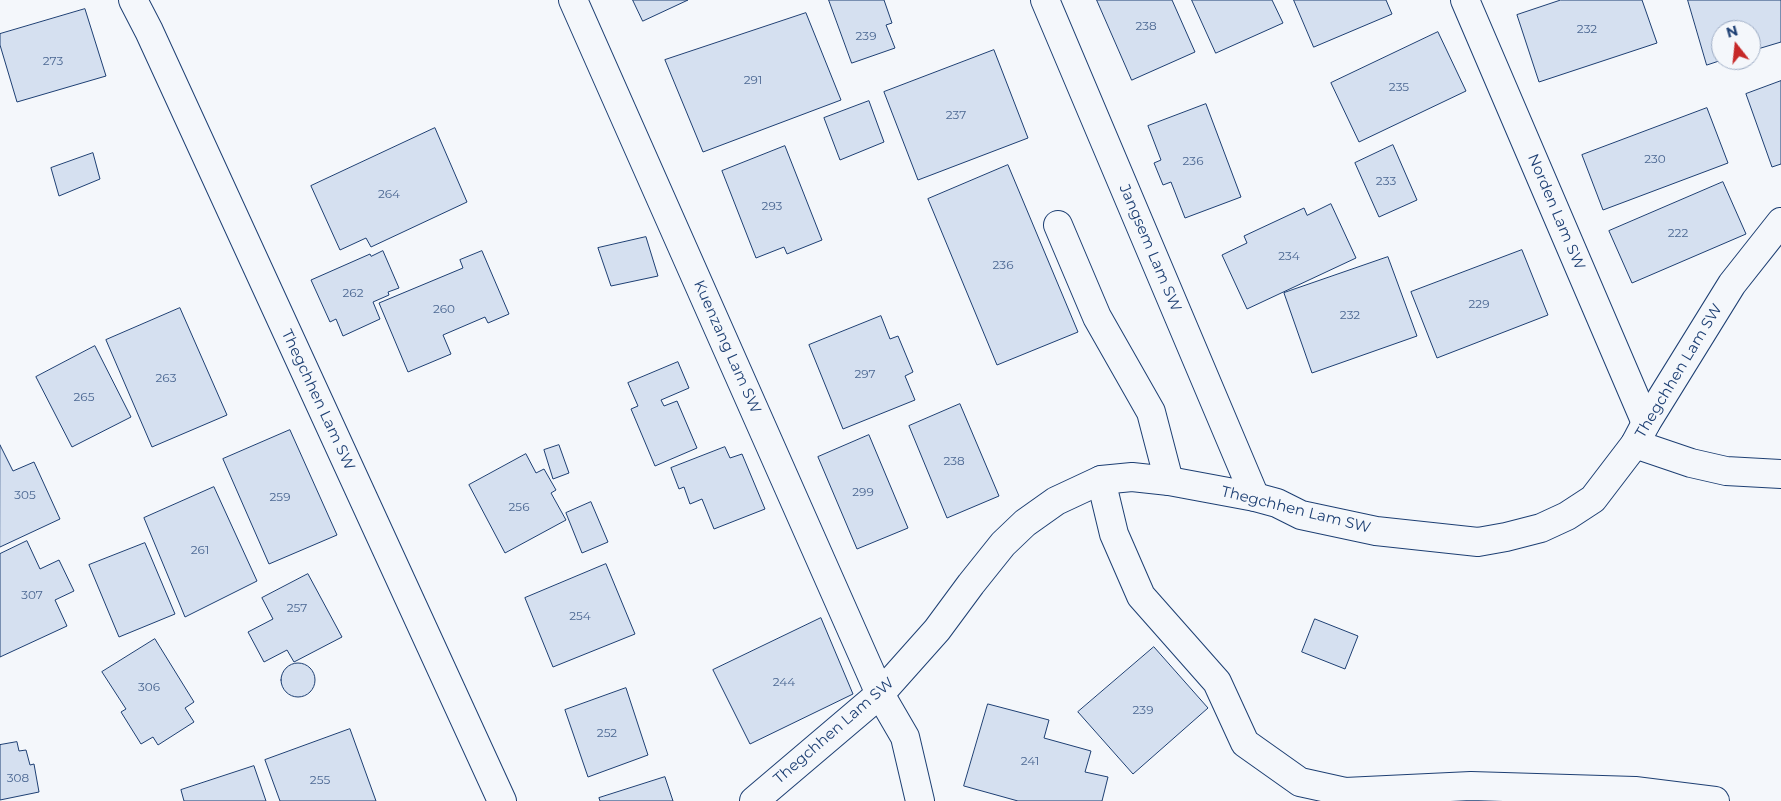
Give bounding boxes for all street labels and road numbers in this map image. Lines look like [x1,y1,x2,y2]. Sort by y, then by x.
street label: Norden Lam SW [1523,151,1589,273]
street label: Jangsem Lam SW [1115,182,1185,314]
street label: Kuenzang Lam SW [690,278,764,416]
street label: Thegchhen Lam SW [1632,301,1726,441]
street label: Thegchhen Lam SW [277,327,359,473]
street label: Thegchhen Lam SW [1219,483,1373,537]
street label: Thegchhen Lam SW [770,674,898,788]

